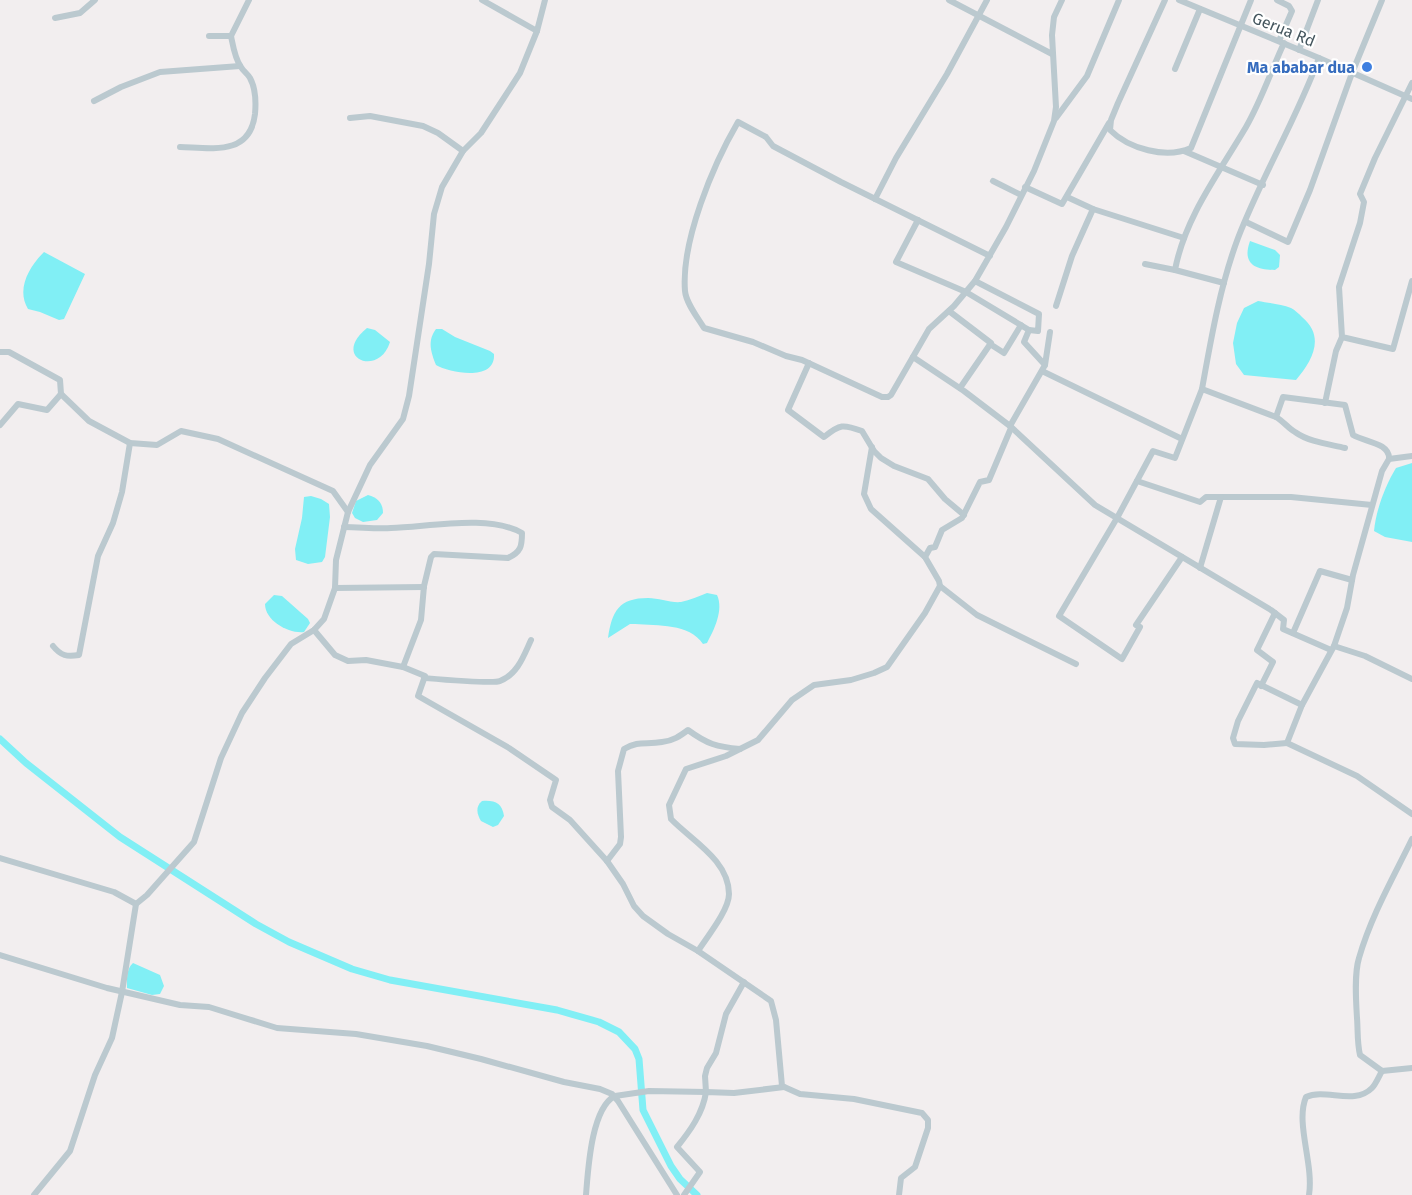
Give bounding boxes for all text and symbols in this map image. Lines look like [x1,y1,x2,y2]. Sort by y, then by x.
street label: Gerua Rd [1250,8,1318,51]
place label: Ma ababar dua [1247,58,1355,77]
marker: Ma ababar dua [1360,60,1374,74]

